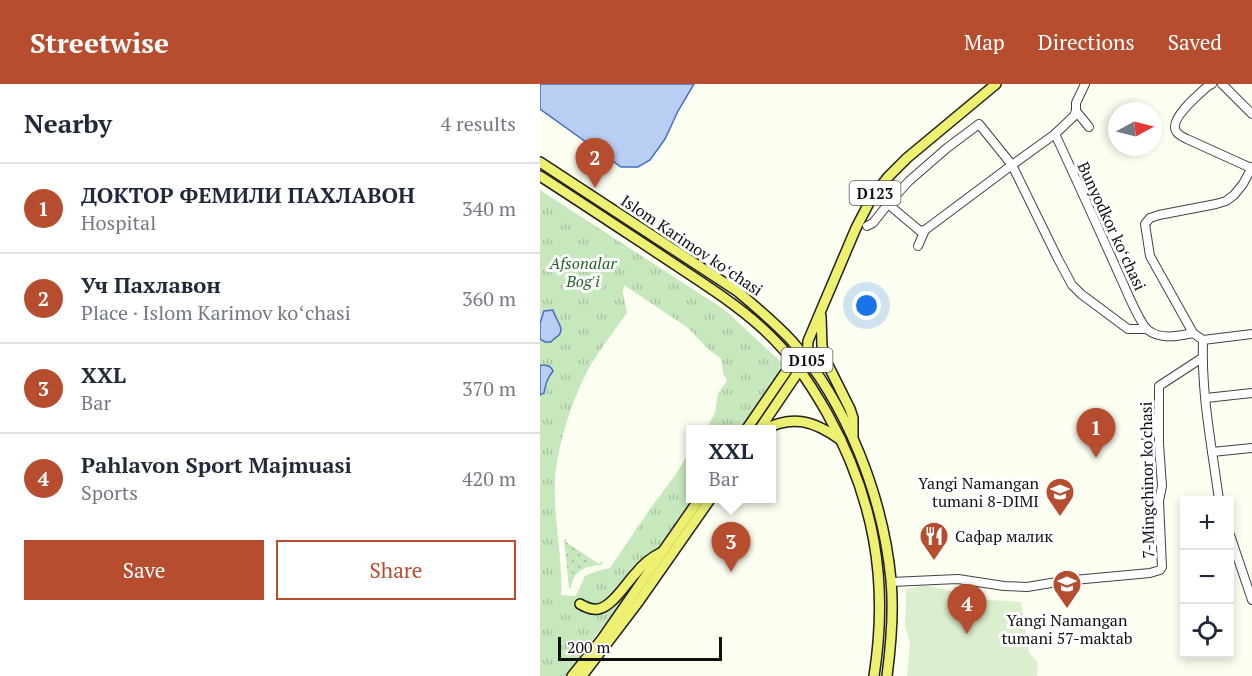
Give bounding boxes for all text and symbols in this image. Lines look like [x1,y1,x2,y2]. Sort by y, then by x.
text: Streetwise [30,24,169,61]
text: Map [964,28,1005,56]
text: Directions [1038,28,1135,56]
text: Saved [1168,28,1222,56]
north arrow [1108,102,1162,156]
text: Nearby [24,106,112,140]
text: 4 results [441,110,516,137]
pin: 2 [576,138,614,188]
street label: Bunyodkor koʻchasi [1072,158,1152,294]
text: ДОКТОР ФЕМИЛИ ПАХЛАВОН [81,180,415,209]
road number: D123 [850,181,900,205]
street label: Islom Karimov koʻchasi [617,189,767,301]
text: 1 [38,195,49,222]
text: 340 m [462,195,516,222]
text: Hospital [81,209,156,236]
park label: Afsonalar Bog'i [549,252,617,292]
text: Уч Пахлавон [81,270,221,299]
text: 2 [38,285,49,312]
text: 360 m [462,285,516,312]
your location [852,291,881,320]
text: Place · Islom Karimov koʻchasi [81,299,351,326]
road number: D105 [782,348,832,372]
text: XXL [81,360,126,389]
text: 3 [38,375,49,402]
text: 370 m [462,375,516,402]
text: Bar [81,389,111,416]
street label: 7-Mingchinor ko'chasi [1135,401,1159,559]
pin: 1 [1076,408,1116,458]
popup [686,425,776,503]
text: XXL [709,436,753,465]
text: Pahlavon Sport Majmuasi [81,450,352,479]
text: 4 [38,465,49,492]
text: 420 m [462,465,516,492]
text: Bar [709,465,739,492]
place label: Yangi Namangan tumani 8-DIMI [918,472,1039,512]
school or university icon: Yangi Namangan tumani 8-DIMI [1044,476,1076,518]
text: Sports [81,479,138,506]
map controls [1180,496,1234,658]
button: + [1180,496,1234,550]
restaurant icon: Сафар малик [918,520,950,562]
pin: 3 [712,522,750,572]
place label: Сафар малик [955,525,1053,547]
button: Save [24,540,264,600]
button: Share [276,540,516,600]
button: − [1180,550,1234,604]
school or university icon: Yangi Namangan tumani 57-maktab [1051,568,1083,610]
pin: 4 [948,584,986,634]
button: locate [1180,604,1234,658]
place label: Yangi Namangan tumani 57-maktab [1001,609,1133,649]
scale bar [558,634,722,662]
text: 200 m [567,636,610,658]

